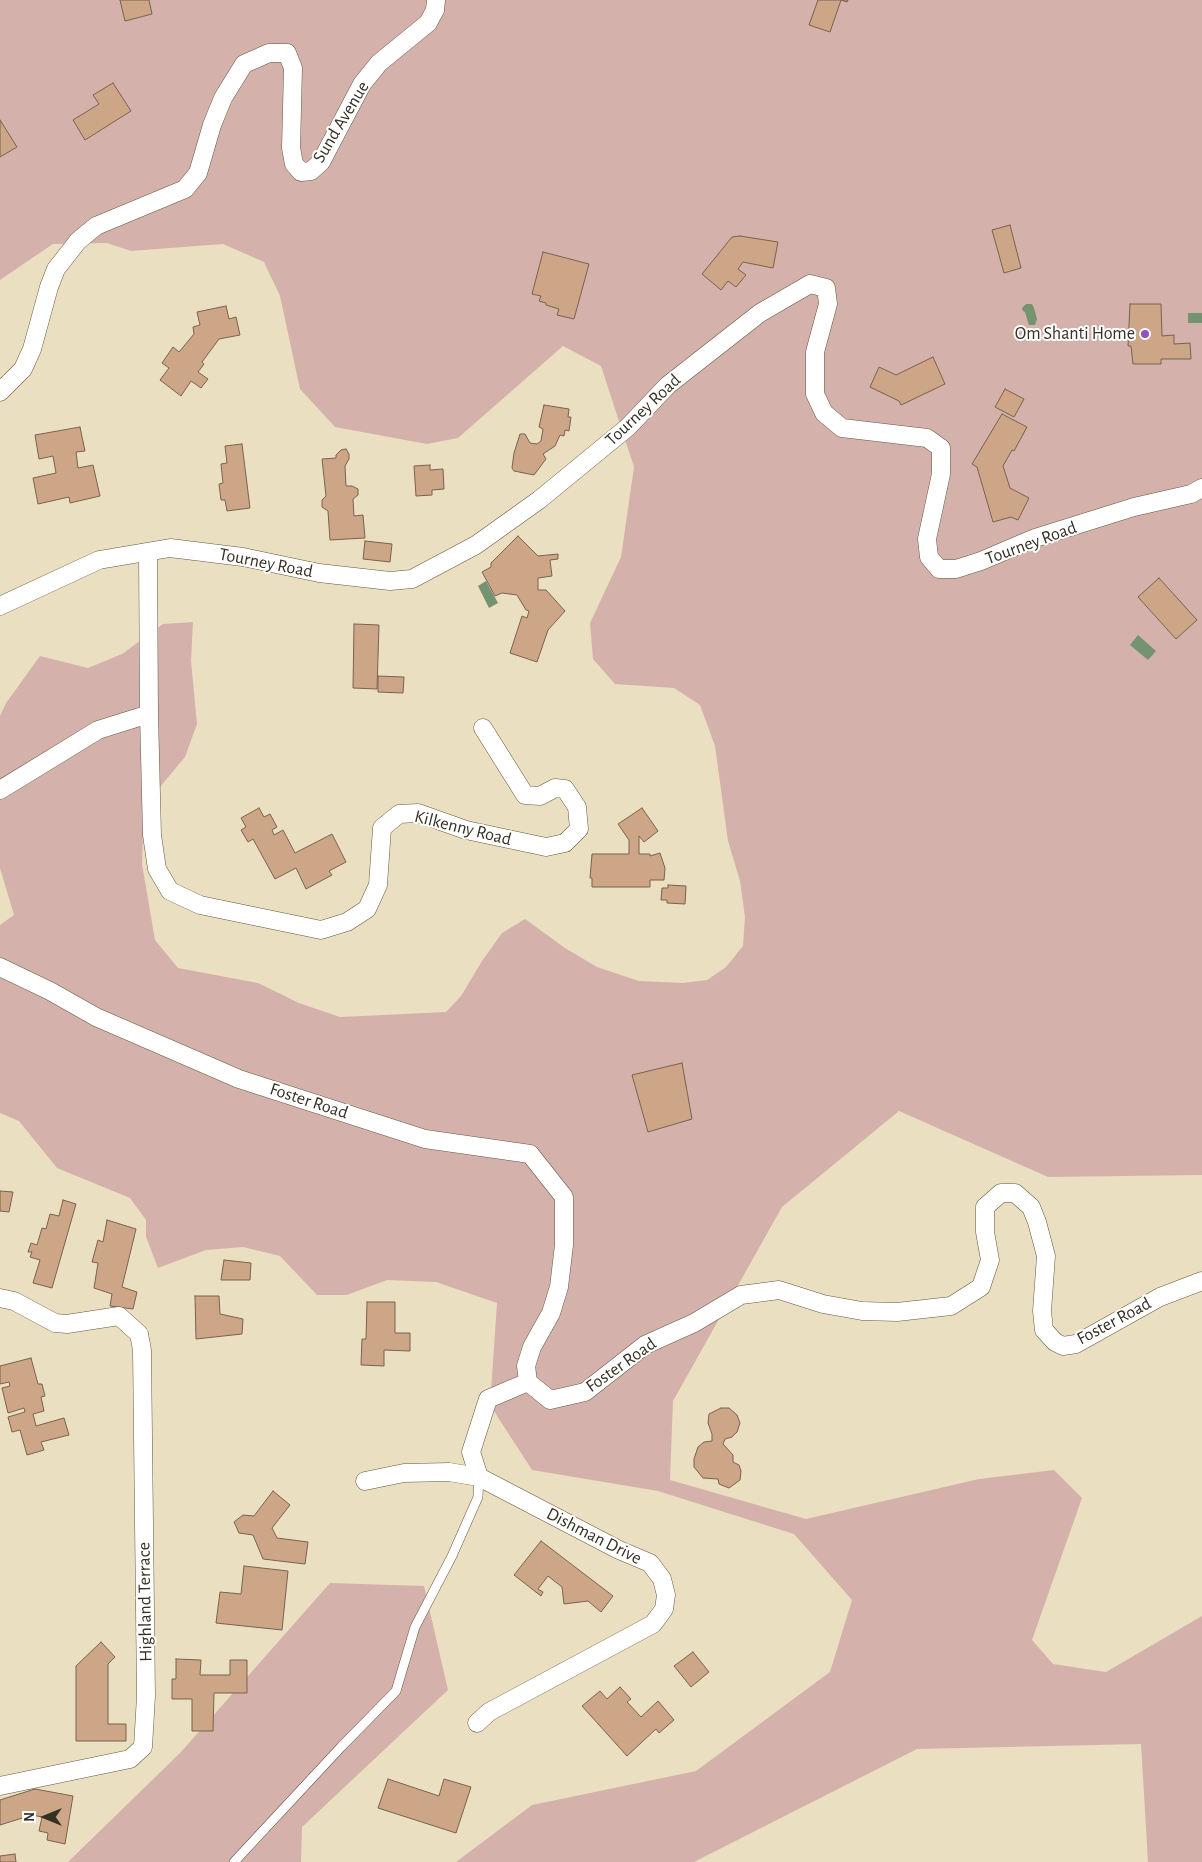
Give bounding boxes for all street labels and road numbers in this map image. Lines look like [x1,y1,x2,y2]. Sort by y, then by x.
street label: Sund Avenue [308,77,374,167]
street label: Tourney Road [601,370,685,450]
street label: Tourney Road [983,517,1079,569]
street label: Tourney Road [217,543,315,583]
street label: Kilkenny Road [412,805,514,851]
street label: Foster Road [267,1078,351,1124]
street label: Foster Road [1073,1292,1155,1350]
street label: Foster Road [582,1333,660,1397]
street label: Dishman Drive [543,1503,645,1569]
street label: Highland Terrace [133,1542,157,1662]

